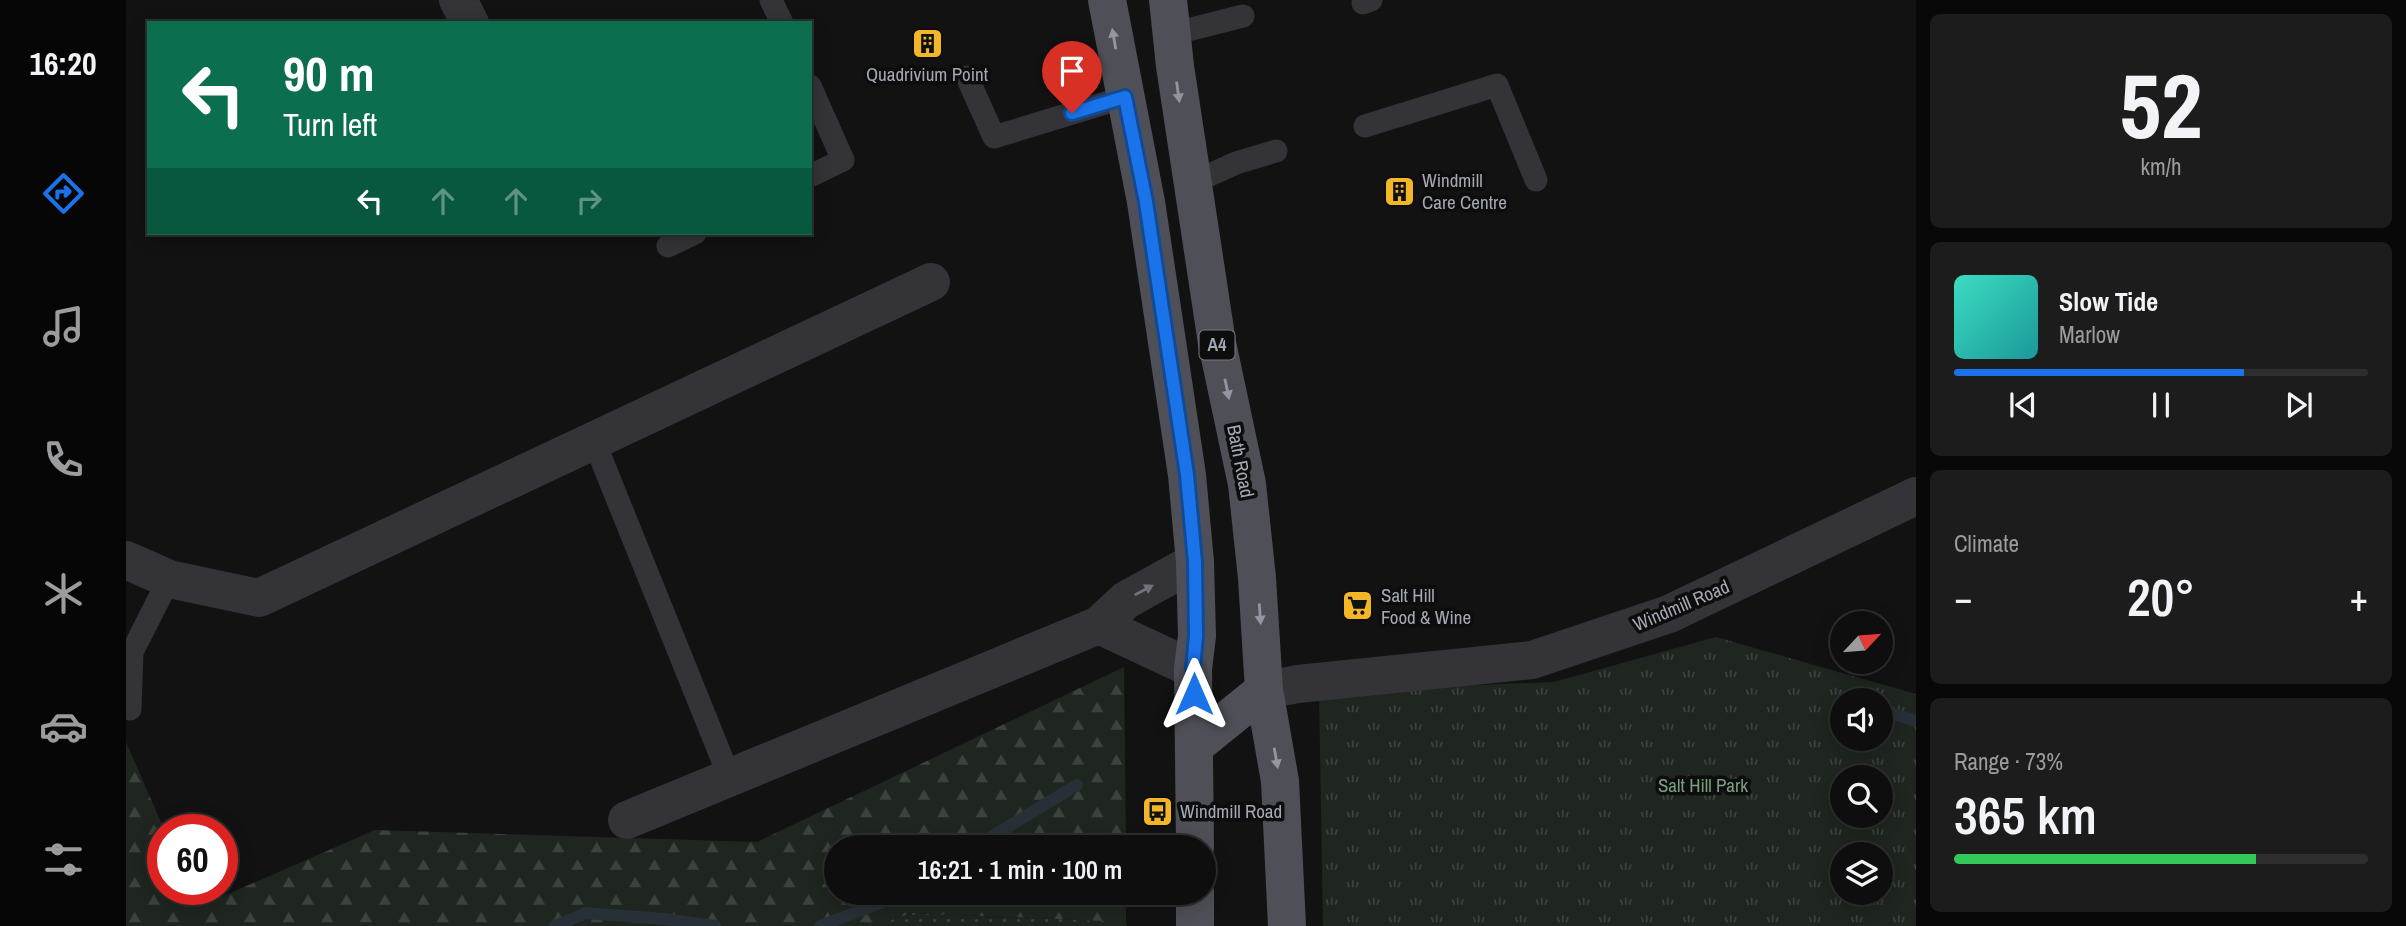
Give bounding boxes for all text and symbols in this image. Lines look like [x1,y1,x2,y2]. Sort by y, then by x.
building icon: Quadrivium Point [910,26,944,60]
one-way arrow [1108,27,1119,49]
text: 90 m [283,40,375,106]
pin [1042,41,1102,113]
text: 16:20 [29,42,97,85]
text: 52 [2120,44,2203,166]
icon: left [168,49,259,140]
icon: arrive [1053,52,1091,90]
place label: Quadrivium Point [866,61,989,87]
one-way arrow [1173,81,1184,103]
text: Turn left [283,103,377,146]
text: km/h [2141,151,2181,182]
place label: Windmill Care Centre [1422,167,1507,215]
icon: directions [39,169,88,218]
building icon: Windmill Care Centre [1382,174,1416,208]
icon: left [351,182,389,220]
icon: ahead [424,182,462,220]
icon: ahead [497,182,535,220]
icon: right [570,182,608,220]
text: Slow Tide [2059,284,2158,319]
icon: music [39,302,88,351]
text: Marlow [2059,319,2120,350]
road number: A4 [1200,330,1234,360]
one-way arrow [1221,378,1232,400]
icon: previous [2004,386,2042,424]
icon: pause [2142,386,2180,424]
icon: next [2280,386,2318,424]
street label: Bath Road [1221,422,1261,500]
icon: phone [39,435,88,484]
text: Climate [1954,528,2019,559]
text: 20° [2127,562,2195,632]
icon: climate [39,569,88,618]
text: − [1954,572,1972,623]
text: + [2350,572,2368,623]
street label: Windmill Road [1629,573,1733,637]
place label: Salt Hill Food & Wine [1381,582,1471,630]
one-way arrow [1134,584,1154,596]
supermarket icon: Salt Hill Food & Wine [1341,589,1375,623]
one-way arrow [1254,603,1265,625]
north arrow [1830,611,1894,674]
map controls [1830,611,1893,905]
position arrow [1157,657,1231,731]
button: sound [1830,688,1893,751]
icon: car [39,702,88,751]
text: Range · 73% [1954,746,2063,777]
one-way arrow [1271,747,1282,769]
button: search [1830,765,1893,828]
park label: Salt Hill Park [1658,772,1748,798]
text: 365 km [1954,780,2097,850]
bus stop icon: Windmill Road [1140,794,1174,828]
place label: Windmill Road [1180,798,1282,824]
speed limit sign: 60 [147,814,238,905]
icon: filters [39,835,88,884]
button: layers [1830,842,1893,905]
text: 16:21 · 1 min · 100 m [918,852,1122,887]

